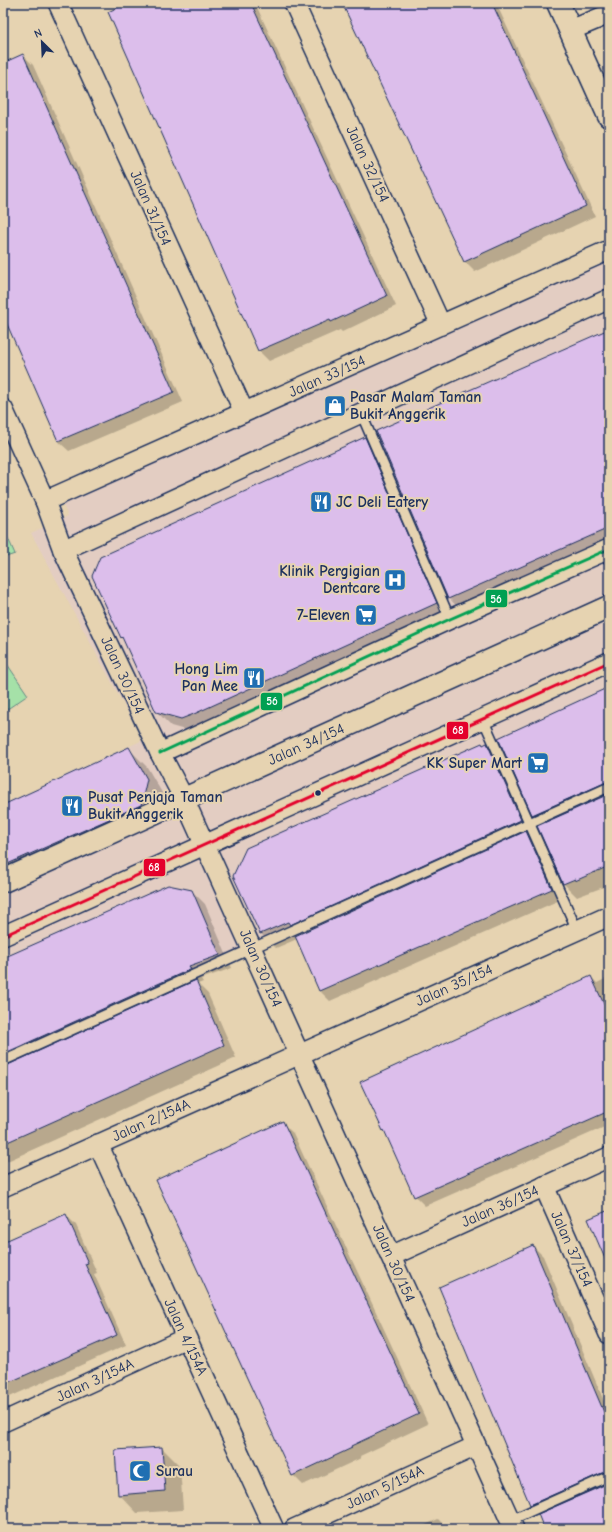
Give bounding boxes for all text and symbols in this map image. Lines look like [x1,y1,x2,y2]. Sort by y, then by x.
north arrow [22,22,62,62]
text: N [32,26,44,41]
street label: Jalan 32/154 [342,123,394,205]
street label: Jalan 31/154 [126,168,176,248]
street label: Jalan 33/154 [286,351,368,401]
place label: Pasar Malam Taman Bukit Anggerik [350,388,481,423]
shop icon: Pasar Malam Taman Bukit Anggerik [322,393,348,419]
restaurant icon: JC Deli Eatery [308,489,334,515]
place label: JC Deli Eatery [336,493,428,511]
place label: Klinik Pergigian Dentcare [279,562,380,597]
hospital icon: Klinik Pergigian Dentcare [382,567,408,593]
line badge: 56 [485,589,508,608]
text: 56 [490,593,502,606]
supermarket icon: 7-Eleven [353,602,379,628]
place label: 7-Eleven [297,606,350,624]
street label: Jalan 30/154 [97,633,149,717]
place label: Hong Lim Pan Mee [175,660,238,695]
restaurant icon: Hong Lim Pan Mee [241,665,267,691]
line badge: 56 [260,692,283,711]
text: 56 [266,695,278,708]
street label: Jalan 34/154 [265,719,347,769]
line badge: 68 [446,721,469,740]
text: 68 [452,724,464,737]
supermarket icon: KK Super Mart [525,750,551,776]
place label: KK Super Mart [427,754,523,772]
place label: Pusat Penjaja Taman Bukit Anggerik [88,788,223,823]
unlabelled marker [313,788,323,798]
restaurant icon: Pusat Penjaja Taman Bukit Anggerik [59,793,85,819]
line badge: 68 [143,858,166,877]
text: 68 [148,861,160,874]
street label: Jalan 30/154 [236,926,286,1010]
street label: Jalan 35/154 [413,960,495,1010]
street label: Jalan 2/154A [109,1095,193,1145]
street label: Jalan 36/154 [459,1181,541,1231]
street label: Jalan 37/154 [547,1208,597,1290]
street label: Jalan 30/154 [369,1221,419,1305]
street label: Jalan 4/154A [160,1296,212,1379]
street label: Jalan 3/154A [54,1354,137,1406]
mosque icon: Surau [127,1458,153,1484]
street label: Jalan 5/154A [343,1461,427,1513]
place label: Surau [156,1462,193,1480]

